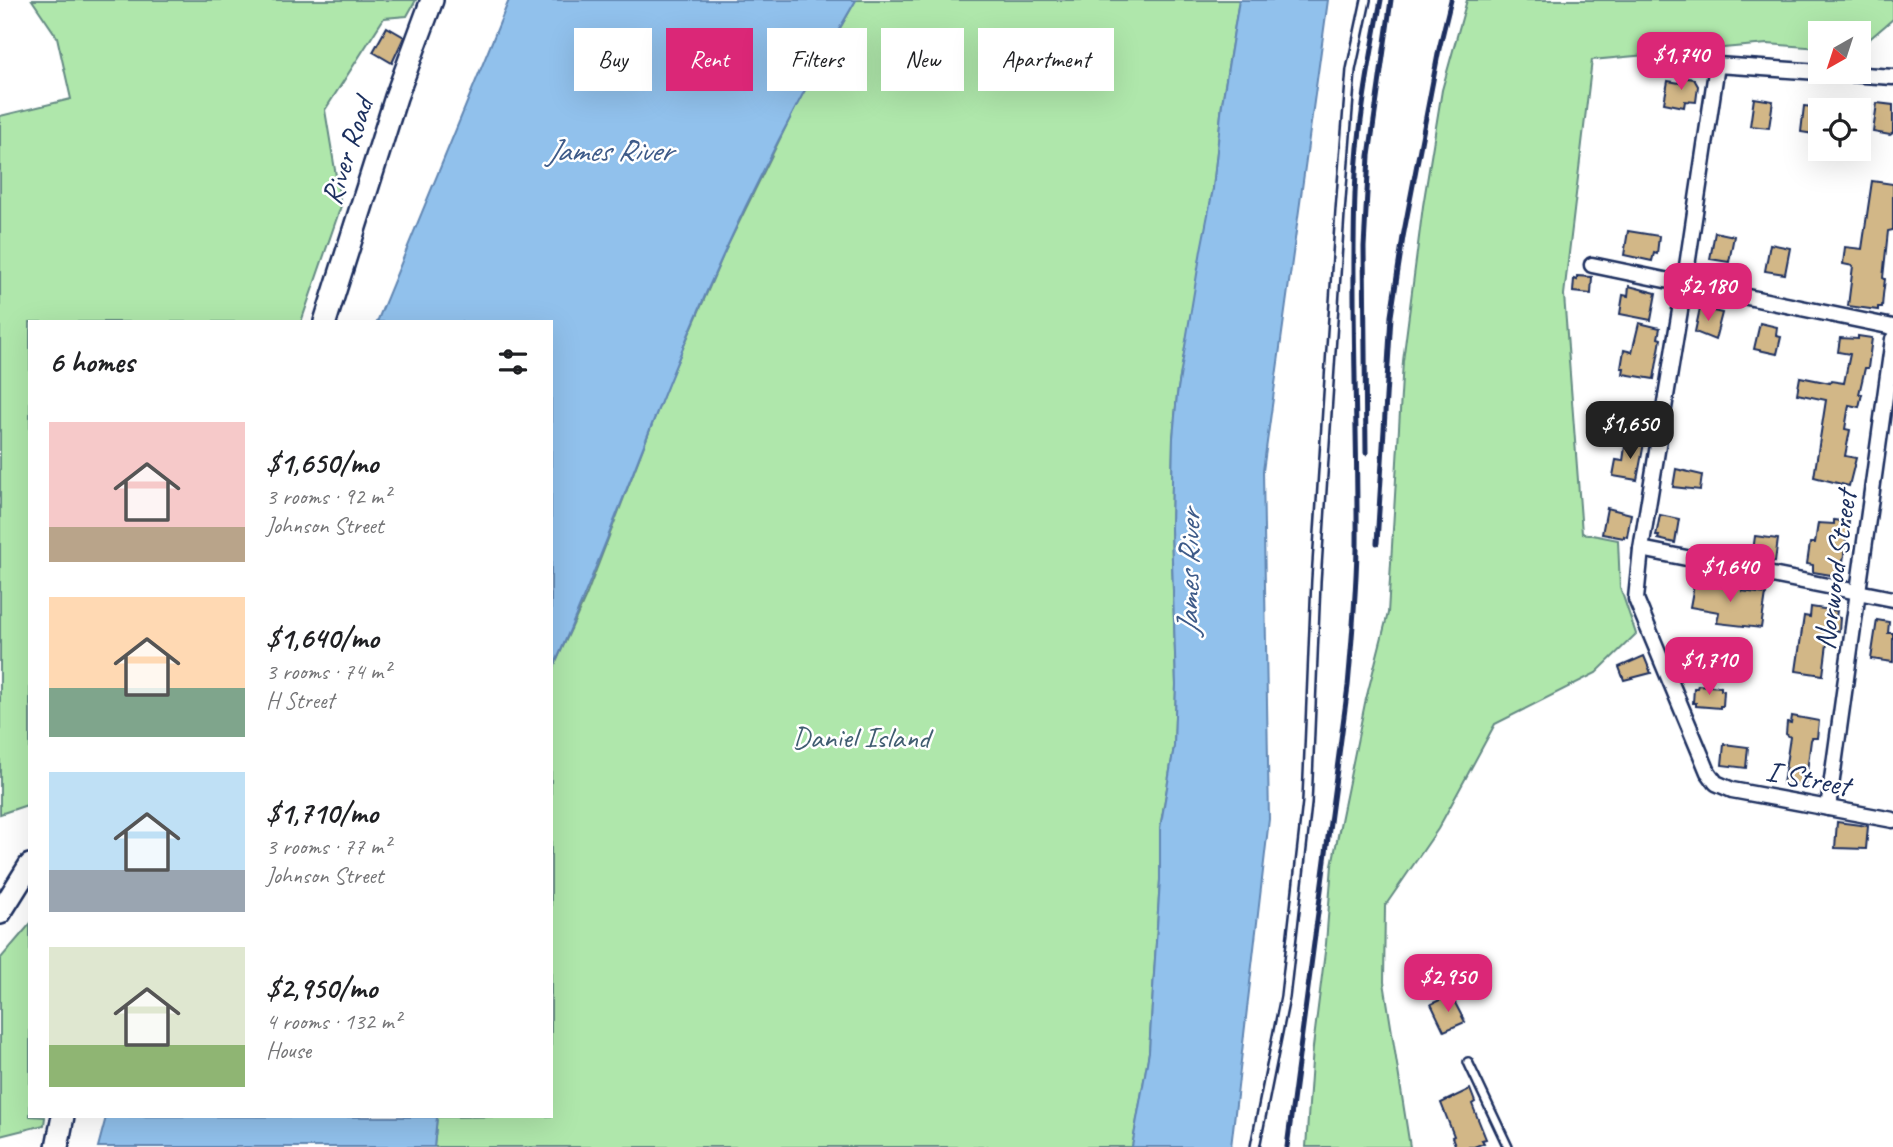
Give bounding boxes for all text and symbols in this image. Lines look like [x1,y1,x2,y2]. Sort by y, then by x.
north arrow [1808,21,1871,84]
map controls [1808,21,1871,161]
chip: Buy [574,28,652,91]
chip: Rent [666,28,753,91]
chip: Filters [767,28,867,91]
chip: New [881,28,964,91]
chip: Apartment [978,28,1114,91]
pin: $1,740 [1624,32,1738,92]
text: $1,740 [1653,40,1709,69]
street label: River Road [312,89,383,209]
button: locate [1808,98,1871,161]
water label: James River [544,130,677,171]
pin: $2,180 [1651,264,1765,323]
text: $2,180 [1680,271,1736,300]
text: 6 homes [49,343,134,381]
icon: filters [494,343,532,381]
pin: $1,650 [1573,402,1687,461]
text: $1,650 [1602,409,1658,438]
text: $1,650/mo [266,444,378,482]
icon: home [105,450,189,534]
text: 3 rooms · 92 m² [266,482,390,511]
street label: Norwood Street [1805,484,1866,652]
water label: James River [1167,505,1210,639]
text: Johnson Street [266,511,383,540]
pin: $1,640 [1673,544,1787,604]
text: $1,640 [1702,552,1758,581]
text: $1,640/mo [266,619,379,657]
icon: home [105,625,189,709]
pin: $1,710 [1652,638,1766,697]
text: $1,710 [1681,645,1737,674]
text: 3 rooms · 74 m² [266,657,390,686]
text: H Street [266,686,334,715]
park label: Daniel Island [792,718,934,756]
street label: I Street [1763,751,1857,805]
text: $1,710/mo [266,794,378,832]
icon: home [105,800,189,884]
text: 3 rooms · 77 m² [266,832,390,861]
text: Johnson Street [266,861,383,890]
pin: $2,950 [1391,954,1505,1014]
text: $2,950 [1420,962,1476,991]
text: $2,950/mo [266,969,377,1007]
icon: home [105,975,189,1059]
text: 4 rooms · 132 m² [266,1007,401,1036]
text: House [266,1036,311,1065]

